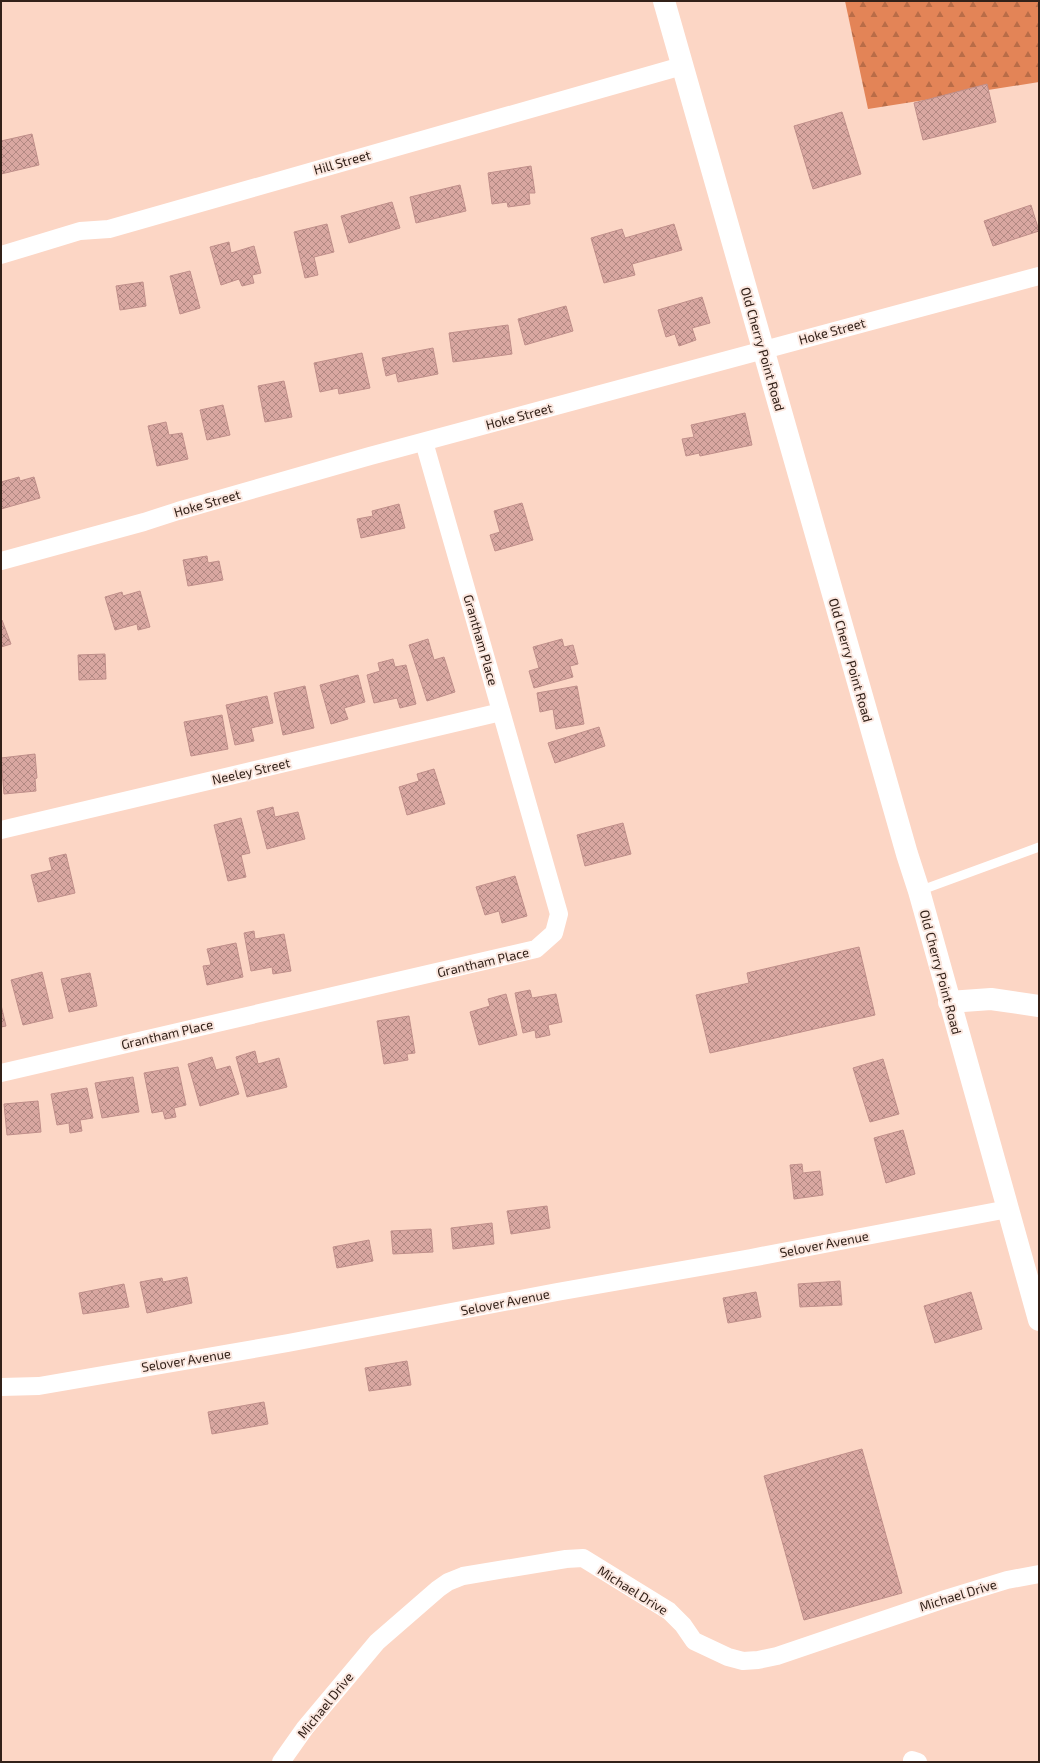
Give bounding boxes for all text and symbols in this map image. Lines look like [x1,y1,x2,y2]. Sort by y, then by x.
street label: Hill Street [312,146,372,178]
street label: Old Cherry Point Road [738,285,788,413]
street label: Hoke Street [797,314,867,348]
street label: Hoke Street [484,399,554,433]
street label: Hoke Street [172,486,242,520]
street label: Grantham Place [460,593,502,687]
street label: Old Cherry Point Road [826,596,876,724]
street label: Neeley Street [210,754,292,788]
street label: Old Cherry Point Road [917,908,965,1036]
street label: Grantham Place [435,944,531,980]
street label: Grantham Place [119,1016,215,1052]
street label: Selover Avenue [778,1228,870,1260]
street label: Selover Avenue [459,1286,551,1318]
street label: Selover Avenue [140,1345,232,1375]
street label: Michael Drive [595,1562,671,1618]
street label: Michael Drive [917,1576,999,1614]
street label: Michael Drive [294,1669,356,1741]

